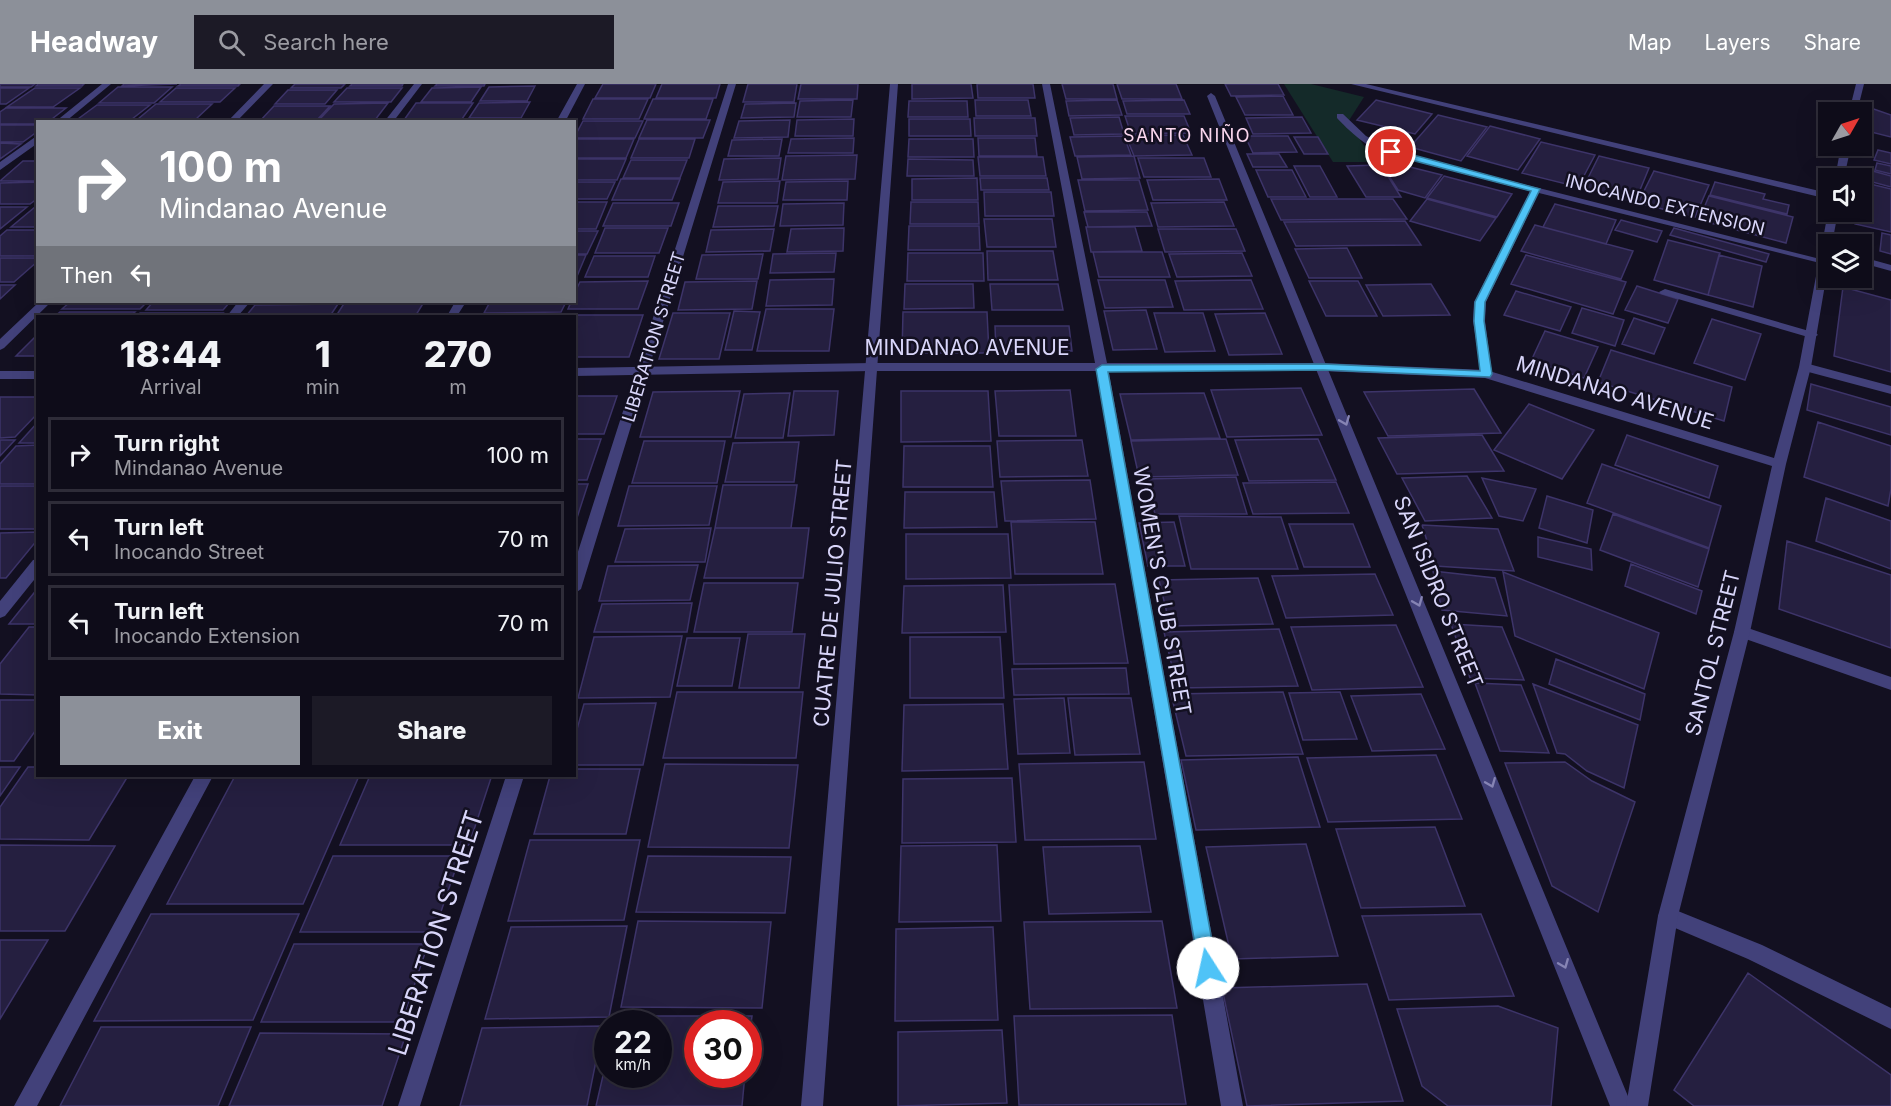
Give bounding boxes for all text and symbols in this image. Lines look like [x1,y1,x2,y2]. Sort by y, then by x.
search box [194,15,614,69]
text: Headway [30,25,158,59]
icon: search [215,26,248,59]
text: Search here [263,29,389,55]
text: Map [1628,30,1672,55]
text: Layers [1705,30,1771,55]
text: Share [1804,30,1861,55]
north arrow [1818,102,1872,156]
map controls [1818,102,1872,288]
district label: SANTO NIÑO [1123,124,1251,146]
pin [1365,126,1416,177]
icon: arrive [1374,135,1407,168]
text: 100 m [159,141,282,192]
icon: right [60,144,138,222]
button: sound [1818,168,1872,222]
street label: INOCANDO EXTENSION [1563,170,1767,239]
text: Mindanao Avenue [159,192,387,225]
button: layers [1818,234,1872,288]
street label: LIBERATION STREET [618,249,689,425]
icon: left [125,258,158,291]
text: Then [60,262,113,288]
text: 18:44 [120,332,222,376]
text: 1 [315,332,331,376]
text: 270 [424,332,492,376]
street label: MINDANAO AVENUE [864,335,1070,360]
street label: MINDANAO AVENUE [1513,351,1717,434]
text: Arrival [140,375,202,399]
text: min [306,375,340,399]
text: m [449,375,467,399]
one-way arrow [1338,415,1350,426]
text: Turn right [114,430,220,456]
icon: right [63,438,96,471]
text: 100 m [487,442,549,468]
text: Mindanao Avenue [114,456,283,480]
street label: CUATRE DE JULIO STREET [808,458,857,728]
street label: WOMEN'S CLUB STREET [1128,465,1197,717]
street label: SAN ISIDRO STREET [1389,492,1488,691]
text: Turn left [114,514,204,540]
icon: left [63,522,96,555]
text: 70 m [498,526,549,552]
text: Inocando Street [114,540,264,564]
street label: SANTOL STREET [1680,567,1745,738]
one-way arrow [1411,596,1423,607]
text: Turn left [114,598,204,624]
icon: left [63,606,96,639]
text: 70 m [498,610,549,636]
text: Inocando Extension [114,624,300,648]
button: Exit [60,696,300,765]
button: Share [312,696,552,765]
one-way arrow [1484,777,1496,788]
street label: LIBERATION STREET [381,807,490,1059]
position arrow [1176,936,1240,1000]
one-way arrow [1557,958,1569,969]
speed limit sign: 30 [684,1010,762,1088]
text: 22 [614,1024,652,1060]
text: km/h [615,1055,651,1074]

